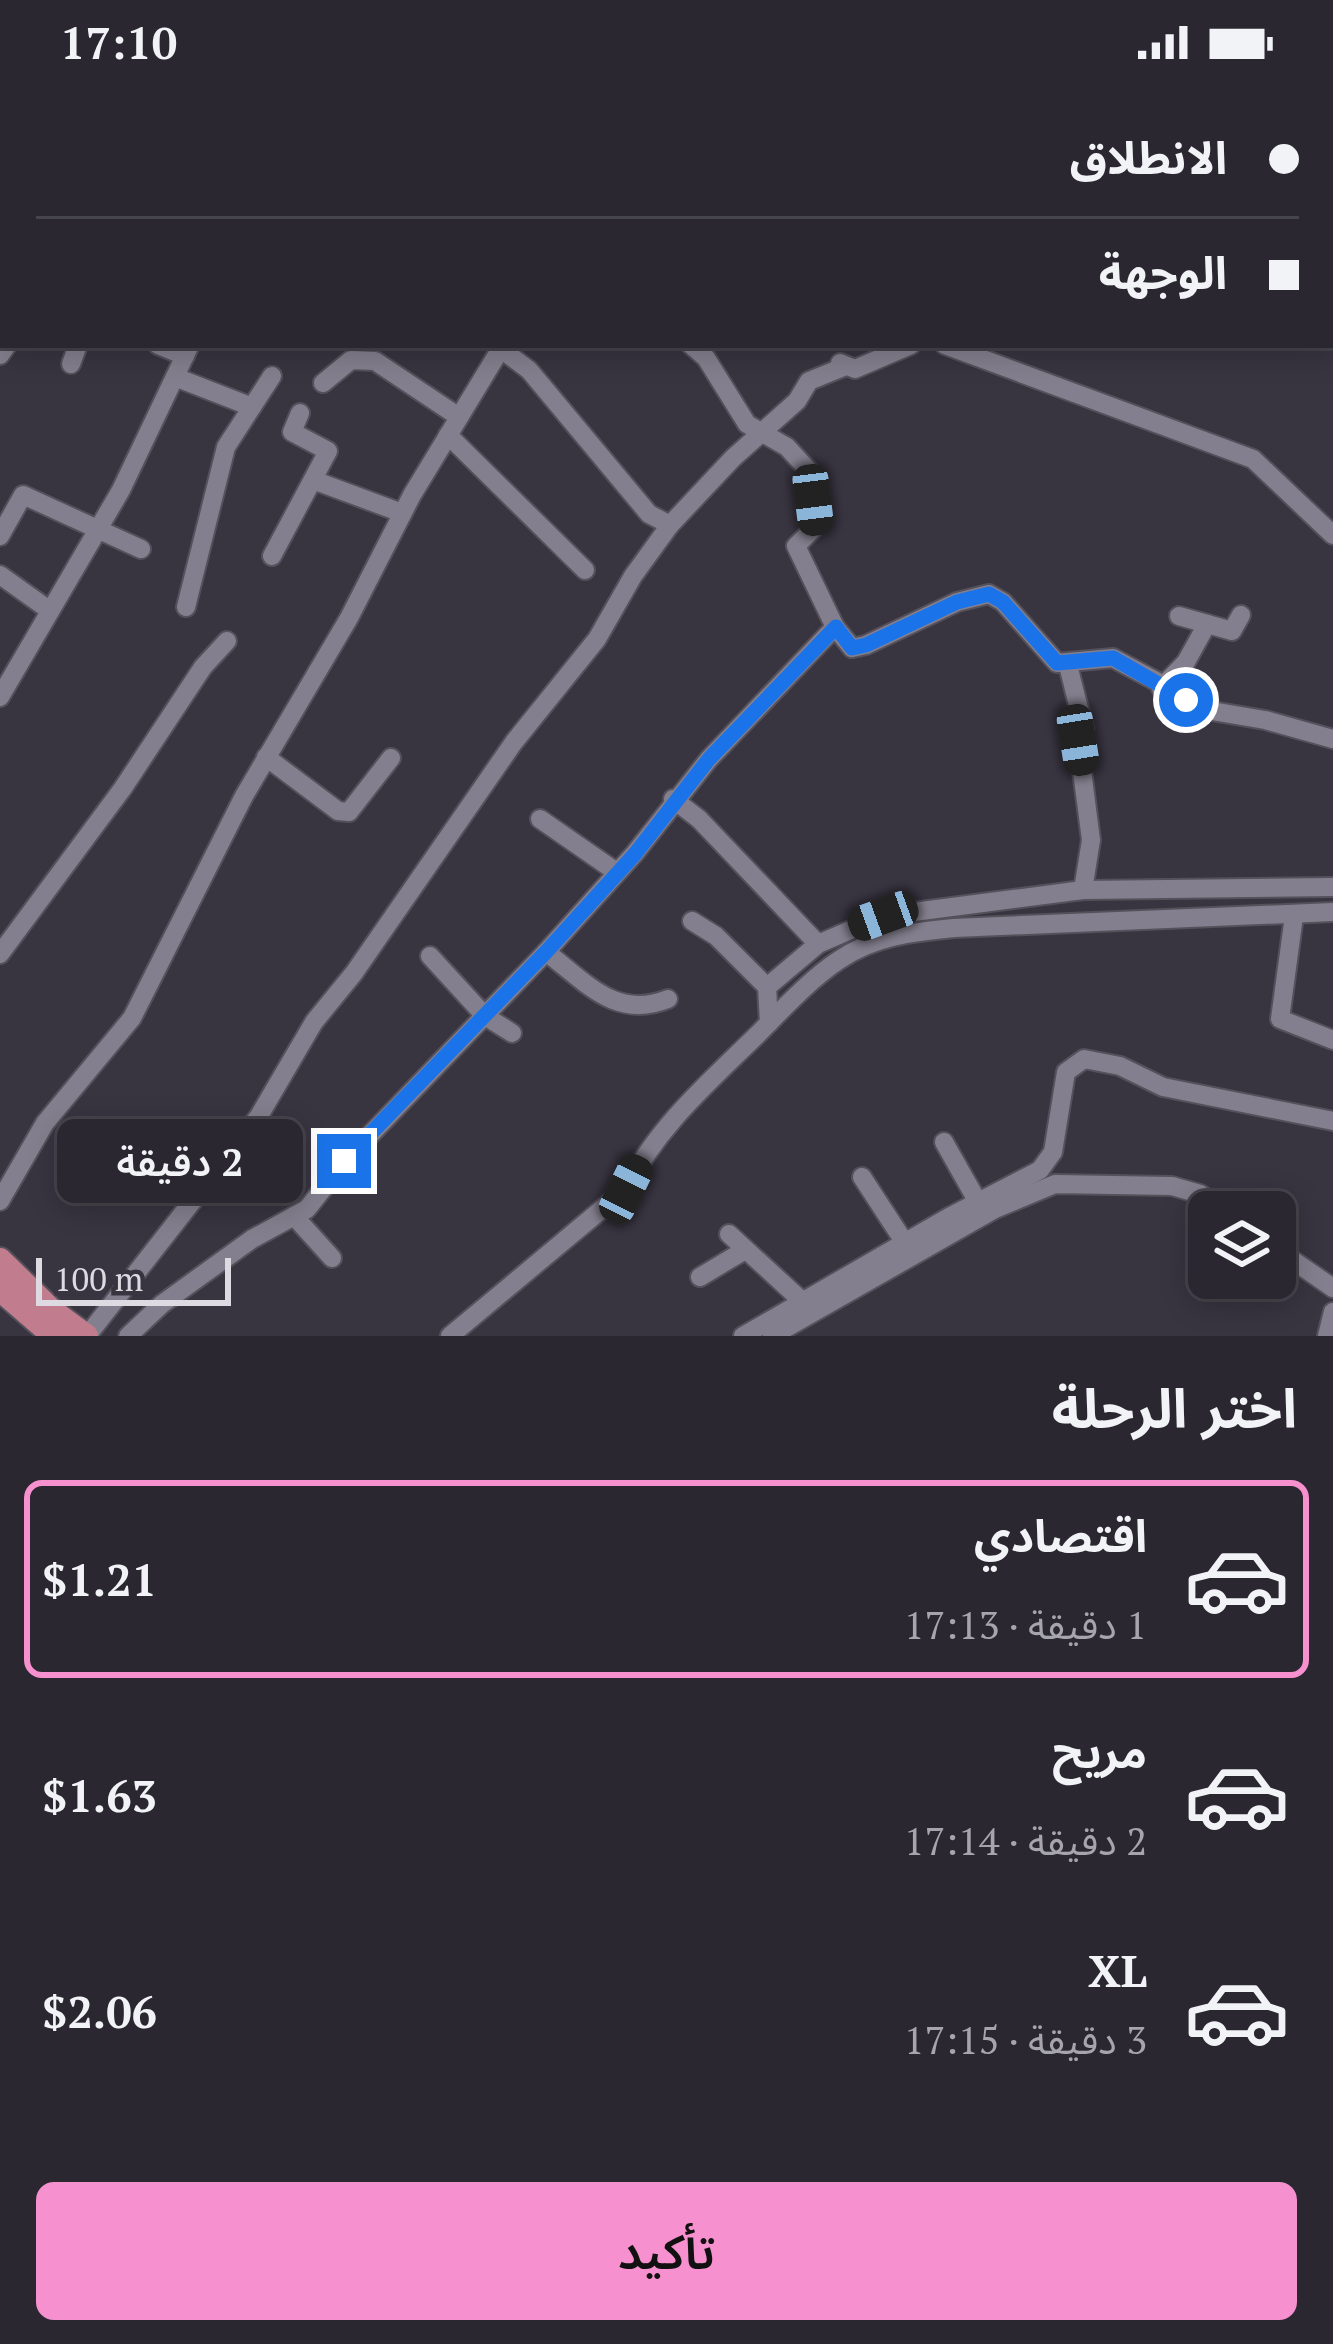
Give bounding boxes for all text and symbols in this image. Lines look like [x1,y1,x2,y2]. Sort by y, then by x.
text: 17:10 [60,12,177,72]
text: الانطلاق [1070,127,1227,187]
text: الوجهة [1099,242,1227,302]
car [791,462,835,538]
route start [1159,673,1213,727]
car [1055,702,1101,778]
car [843,887,923,945]
callout: 2 دقيقة [56,1119,302,1203]
route end [317,1134,371,1188]
text: 2 دقيقة [116,1135,244,1187]
car [594,1149,658,1229]
map controls [1188,1191,1296,1299]
button: layers [1188,1191,1296,1299]
scale bar [36,1252,231,1305]
text: 100 m [54,1257,143,1300]
text: اختر الرحلة [1052,1372,1297,1443]
text: اقتصادي [974,1505,1147,1565]
icon: car [1183,1525,1291,1633]
text: $1.21 [42,1549,157,1609]
text: 1 دقيقة · 17:13 [904,1598,1147,1650]
text: مريح [1052,1721,1147,1781]
icon: car [1183,1741,1291,1849]
text: $1.63 [42,1765,157,1825]
text: 2 دقيقة · 17:14 [904,1814,1147,1866]
text: XL [1088,1940,1147,2000]
icon: car [1183,1957,1291,2065]
text: $2.06 [42,1981,157,2041]
text: 3 دقيقة · 17:15 [904,2013,1147,2065]
button: تأكيد [36,2182,1297,2320]

